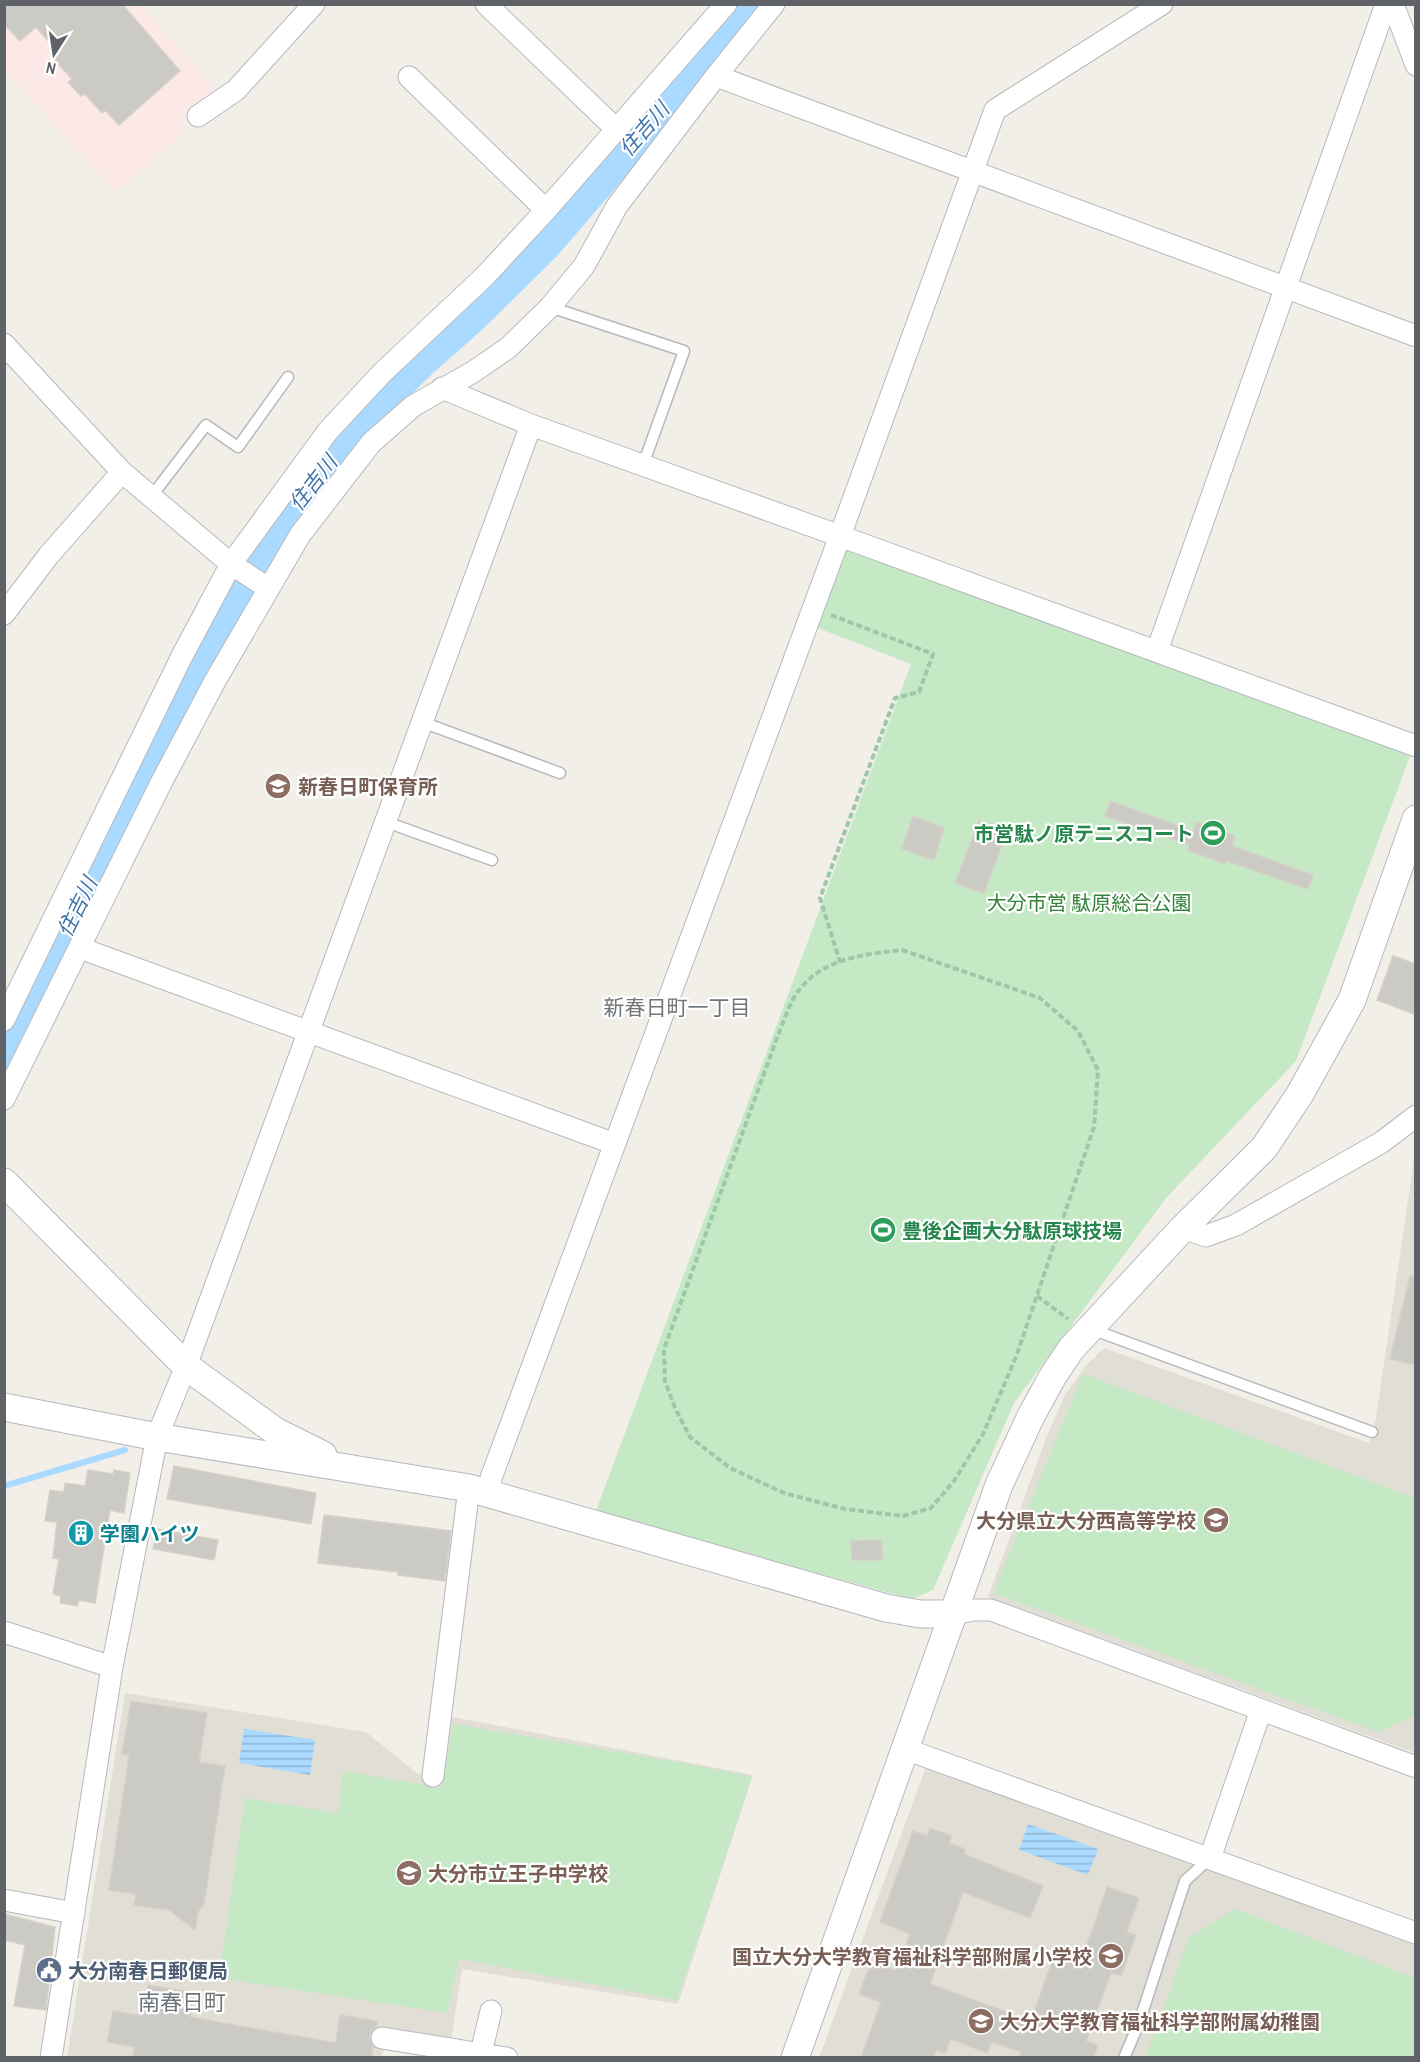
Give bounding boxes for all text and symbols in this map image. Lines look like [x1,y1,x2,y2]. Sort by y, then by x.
north arrow [24,24,84,84]
text: N [44,57,58,80]
water label: 住吉川 [612,94,677,162]
water label: 住吉川 [282,448,345,517]
school or university icon: 新春日町保育所 [263,771,293,801]
place label: 新春日町保育所 [298,773,438,800]
sports icon: 市営駄ノ原テニスコート [1198,818,1228,848]
place label: 市営駄ノ原テニスコート [974,820,1194,847]
water label: 住吉川 [50,871,105,942]
park label: 大分市営 駄原総合公園 [987,889,1191,916]
district label: 新春日町一丁目 [604,993,751,1022]
sports icon: 豊後企画大分駄原球技場 [868,1215,898,1245]
place label: 豊後企画大分駄原球技場 [902,1217,1122,1244]
school or university icon: 大分県立大分西高等学校 [1201,1505,1231,1535]
place label: 大分県立大分西高等学校 [976,1507,1196,1534]
building icon: 学園ハイツ [66,1518,96,1548]
place label: 学園ハイツ [100,1520,200,1547]
school or university icon: 大分市立王子中学校 [394,1858,424,1888]
place label: 大分市立王子中学校 [428,1860,608,1887]
school or university icon: 国立大分大学教育福祉科学部附属小学校 [1096,1941,1126,1971]
place label: 国立大分大学教育福祉科学部附属小学校 [732,1943,1092,1970]
public building icon: 大分南春日郵便局 [34,1955,64,1985]
place label: 大分南春日郵便局 [68,1957,228,1984]
district label: 南春日町 [138,1987,226,2017]
school or university icon: 大分大学教育福祉科学部附属幼稚園 [966,2006,996,2036]
place label: 大分大学教育福祉科学部附属幼稚園 [1000,2008,1320,2035]

